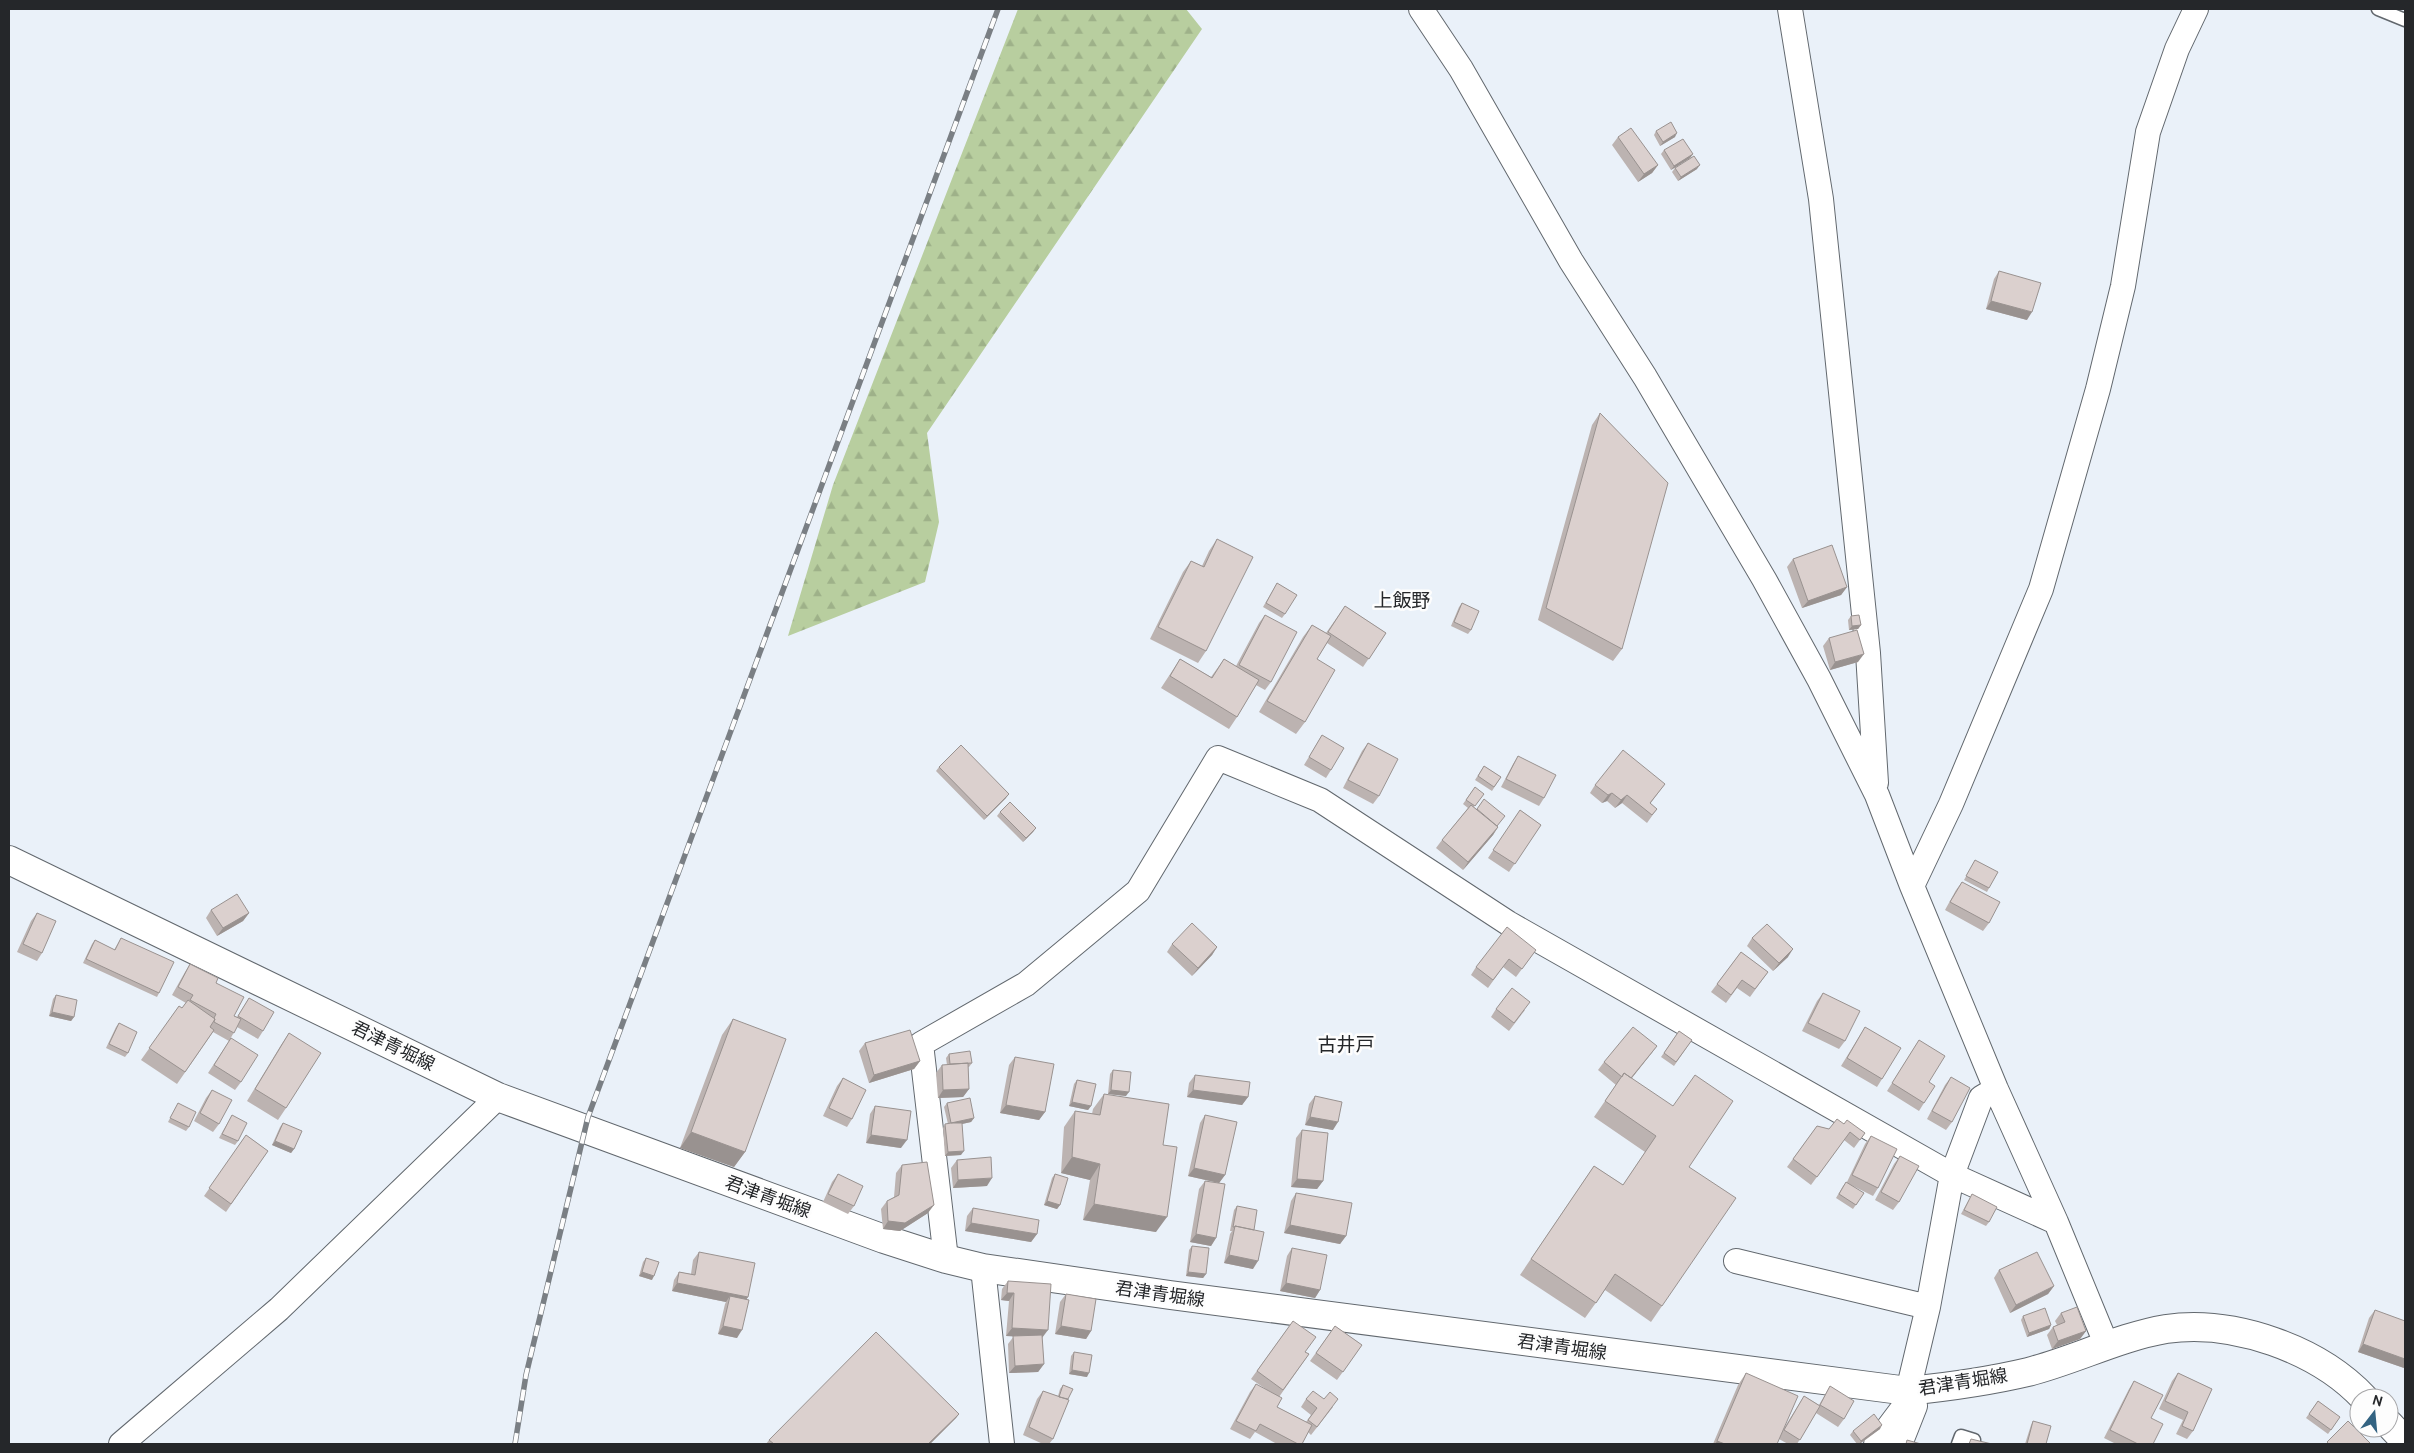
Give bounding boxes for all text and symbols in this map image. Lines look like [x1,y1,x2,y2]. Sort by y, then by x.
district label: 上飯野 [1373,589,1431,612]
street label: 君津青堀線 [348,1016,438,1076]
district label: 古井戸 [1317,1033,1375,1056]
street label: 君津青堀線 [722,1171,814,1223]
street label: 君津青堀線 [1114,1277,1206,1311]
street label: 君津青堀線 [1516,1330,1608,1364]
street label: 君津青堀線 [1917,1364,2009,1400]
north arrow [2349,1388,2399,1438]
text: N [2370,1390,2385,1411]

